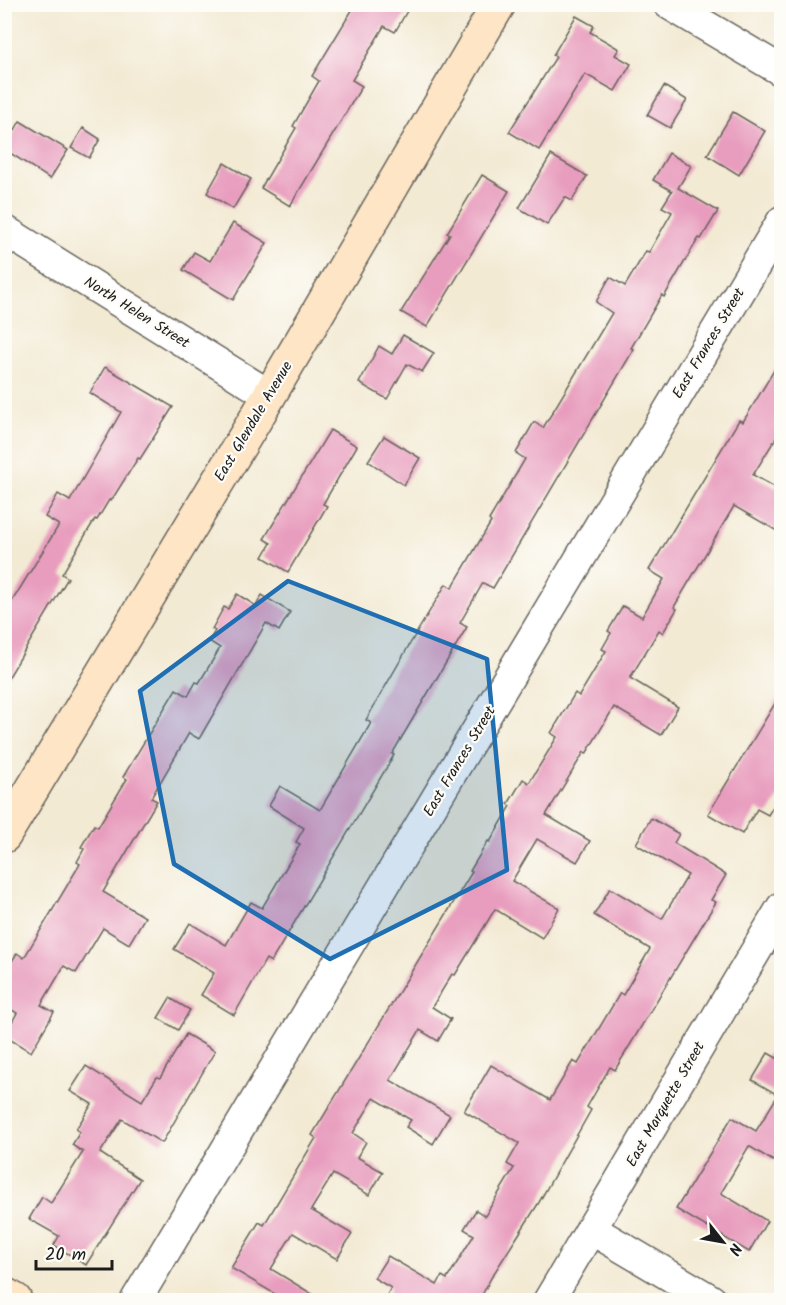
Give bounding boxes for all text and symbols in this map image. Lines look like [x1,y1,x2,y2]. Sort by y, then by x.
street label: North Helen Street [79,271,194,355]
street label: East Frances Street [666,283,752,404]
street label: East Glendale Avenue [208,357,299,486]
street label: East Frances Street [417,701,503,822]
street label: East Marquette Street [620,1037,712,1172]
north arrow [693,1212,753,1272]
scale bar [36,1233,112,1271]
text: N [721,1238,748,1260]
text: 20 m [45,1241,86,1270]

